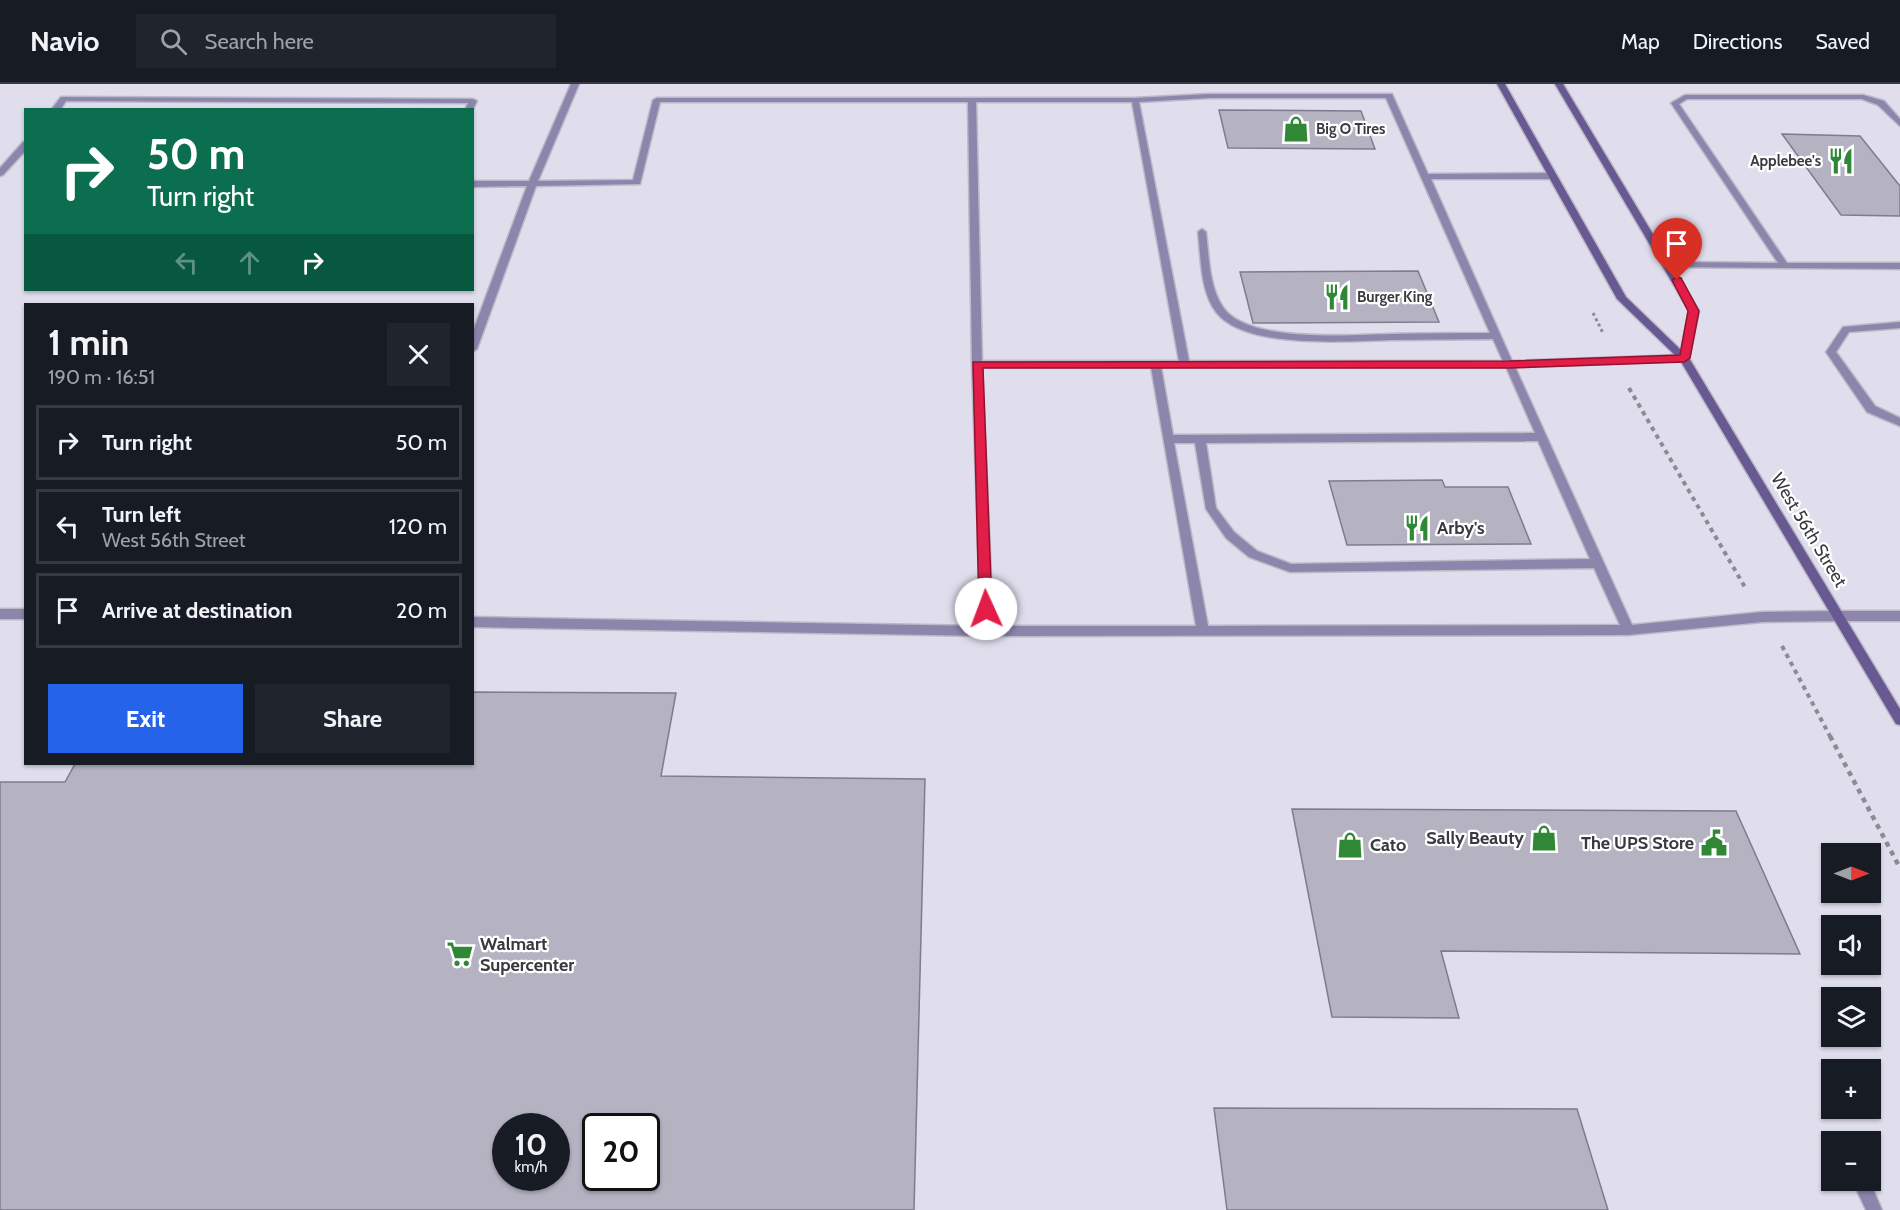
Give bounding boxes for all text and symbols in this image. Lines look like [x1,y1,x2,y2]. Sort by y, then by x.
search box [136,14,556,68]
text: Navio [30,24,100,58]
icon: search [157,25,190,58]
text: Search here [205,28,314,55]
text: Map [1621,29,1660,54]
text: Directions [1693,29,1782,54]
text: Saved [1815,29,1870,54]
shop icon: Big O Tires [1281,114,1311,144]
place label: Big O Tires [1316,120,1385,138]
text: 50 m [147,128,245,180]
icon: right [48,132,126,210]
restaurant icon: Applebee's [1826,146,1856,176]
place label: Applebee's [1750,152,1821,170]
text: Turn right [147,180,254,213]
pin [1651,218,1702,280]
icon: arrive [1660,227,1693,260]
icon: left [170,246,203,279]
icon: ahead [233,246,266,279]
icon: right [296,246,329,279]
restaurant icon: Burger King [1322,282,1352,312]
place label: Burger King [1357,288,1433,306]
text: 1 min [48,320,129,364]
button: close [387,323,450,386]
text: 190 m · 16:51 [48,365,155,389]
icon: right [51,426,84,459]
text: Turn right [102,429,192,456]
text: 50 m [395,429,447,456]
street label: West 56th Street [1766,469,1852,591]
text: Turn left [102,501,181,528]
icon: left [51,510,84,543]
text: 120 m [389,513,447,540]
restaurant icon: Arby's [1402,513,1432,543]
place label: Arby's [1437,517,1485,539]
text: West 56th Street [102,528,246,552]
position arrow [954,577,1018,641]
icon: arrive [51,594,84,627]
text: Arrive at destination [102,597,292,624]
text: 20 m [396,597,447,624]
button: Exit [48,684,243,753]
button: Share [255,684,450,753]
shop icon: Sally Beauty [1529,823,1559,853]
place label: Sally Beauty [1426,827,1524,849]
public building icon: The UPS Store [1699,828,1729,858]
shop icon: Cato [1335,830,1365,860]
place label: The UPS Store [1581,832,1694,854]
place label: Cato [1370,834,1406,856]
north arrow [1821,843,1881,903]
map controls [1821,843,1881,1191]
button: sound [1821,915,1881,975]
place label: Walmart Supercenter [480,933,574,976]
supermarket icon: Walmart Supercenter [445,939,475,969]
button: layers [1821,987,1881,1047]
button: + [1821,1059,1881,1119]
speed limit sign: 20 [582,1113,660,1191]
text: 10 [515,1126,547,1163]
button: − [1821,1131,1881,1191]
text: km/h [515,1158,547,1176]

